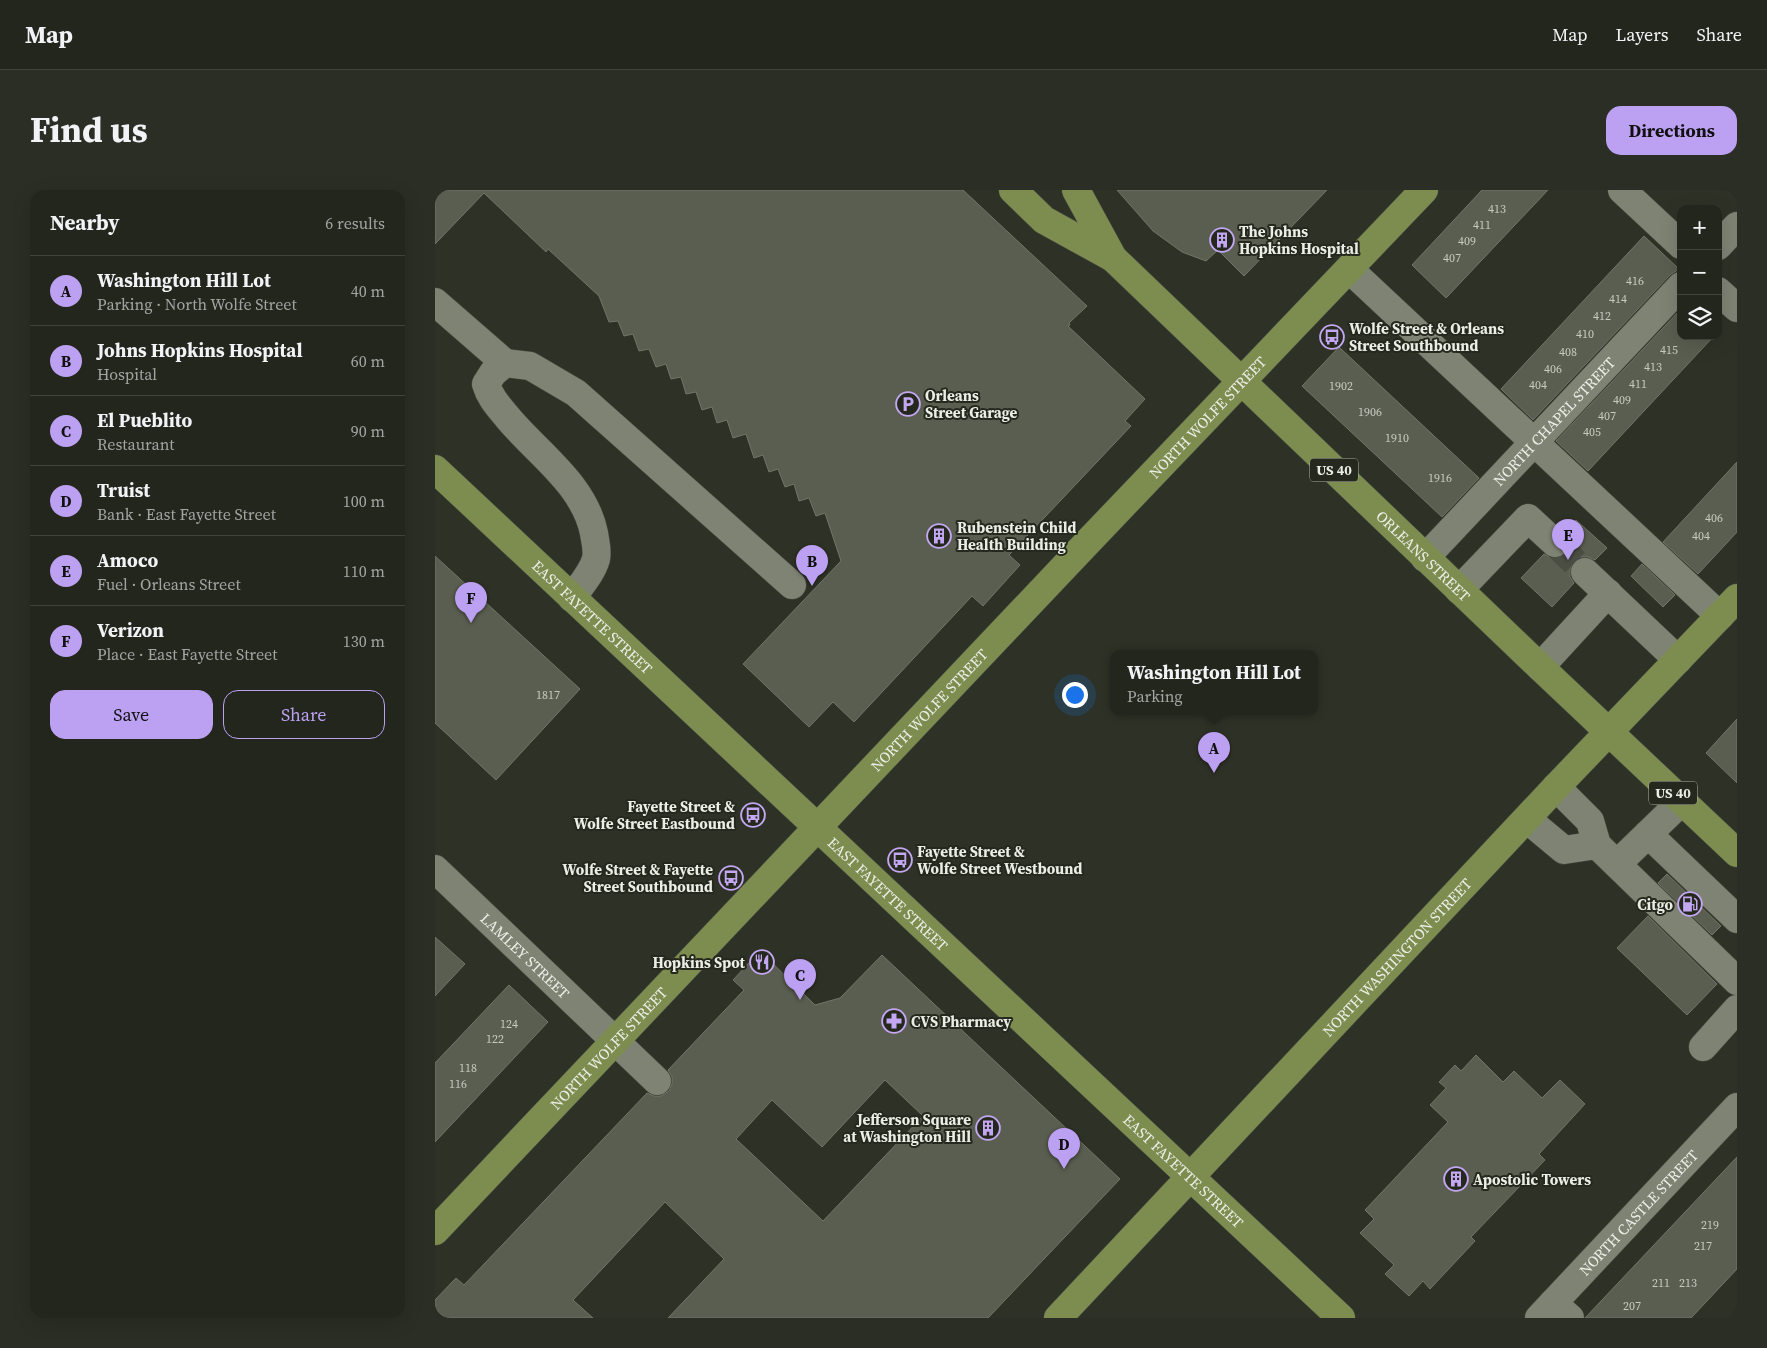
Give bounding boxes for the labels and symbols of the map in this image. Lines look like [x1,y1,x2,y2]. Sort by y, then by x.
house number: 413 [1488,201,1506,217]
house number: 411 [1473,217,1491,233]
place label: The Johns Hopkins Hospital [1239,221,1359,259]
building icon: The Johns Hopkins Hospital [1209,227,1235,253]
house number: 409 [1458,233,1476,249]
house number: 407 [1443,250,1461,266]
house number: 416 [1626,273,1644,289]
house number: 414 [1609,291,1627,307]
house number: 412 [1593,308,1611,324]
place label: Wolfe Street & Orleans Street Southbound [1349,318,1504,356]
bus stop icon: Wolfe Street & Orleans Street Southbound [1319,324,1345,350]
house number: 410 [1576,326,1594,342]
house number: 415 [1660,342,1678,358]
house number: 408 [1559,344,1577,360]
street label: NORTH WOLFE STREET [1144,351,1271,483]
street label: NORTH CHAPEL STREET [1488,352,1620,490]
house number: 413 [1644,359,1662,375]
house number: 406 [1544,361,1562,377]
house number: 411 [1629,376,1647,392]
house number: 404 [1529,377,1547,393]
house number: 1902 [1329,378,1353,394]
place label: Orleans Street Garage [925,385,1018,423]
parking icon: Orleans Street Garage [895,391,921,417]
house number: 409 [1613,392,1631,408]
house number: 1906 [1358,404,1382,420]
house number: 407 [1598,408,1616,424]
house number: 405 [1583,424,1601,440]
house number: 1910 [1385,430,1409,446]
road number: US 40 [1310,458,1358,482]
house number: 1916 [1428,470,1452,486]
street label: ORLEANS STREET [1372,505,1475,606]
house number: 406 [1705,510,1723,526]
place label: Rubenstein Child Health Building [957,517,1077,555]
pin: E [1552,519,1584,560]
building icon: Rubenstein Child Health Building [926,523,952,549]
house number: 404 [1692,528,1710,544]
pin: B [796,545,828,586]
street label: EAST FAYETTE STREET [528,555,657,678]
pin: F [455,582,487,623]
street label: NORTH WOLFE STREET [866,644,992,776]
your location [1062,682,1088,708]
house number: 1817 [536,687,560,703]
pin: A [1198,732,1230,773]
road number: US 40 [1649,782,1697,804]
place label: Fayette Street & Wolfe Street Eastbound [574,796,735,834]
bus stop icon: Fayette Street & Wolfe Street Eastbound [740,802,766,828]
street label: EAST FAYETTE STREET [823,832,953,955]
place label: Fayette Street & Wolfe Street Westbound [917,841,1082,879]
bus stop icon: Fayette Street & Wolfe Street Westbound [887,847,913,873]
place label: Wolfe Street & Fayette Street Southbound [562,859,713,897]
bus stop icon: Wolfe Street & Fayette Street Southbound [718,865,744,891]
street label: NORTH WASHINGTON STREET [1317,873,1476,1041]
fuel station icon: Citgo [1677,891,1703,917]
place label: Citgo [1637,894,1674,915]
street label: LAMLEY STREET [476,908,575,1003]
restaurant icon: Hopkins Spot [749,949,775,975]
place label: Hopkins Spot [652,952,746,973]
pin: C [784,959,816,1000]
street label: NORTH WOLFE STREET [545,982,672,1114]
pharmacy icon: CVS Pharmacy [881,1008,907,1034]
place label: CVS Pharmacy [911,1011,1011,1032]
house number: 124 [500,1016,518,1032]
house number: 122 [486,1031,504,1047]
house number: 118 [459,1060,477,1076]
house number: 116 [449,1076,467,1092]
place label: Jefferson Square at Washington Hill [843,1109,971,1147]
street label: EAST FAYETTE STREET [1119,1109,1248,1232]
building icon: Jefferson Square at Washington Hill [975,1115,1001,1141]
pin: D [1048,1128,1080,1169]
street label: NORTH CASTLE STREET [1574,1145,1702,1280]
building icon: Apostolic Towers [1443,1166,1469,1192]
place label: Apostolic Towers [1473,1169,1591,1190]
house number: 219 [1701,1217,1719,1233]
house number: 217 [1694,1238,1712,1254]
house number: 211 [1652,1275,1670,1291]
house number: 213 [1679,1275,1697,1291]
house number: 207 [1623,1298,1641,1314]

